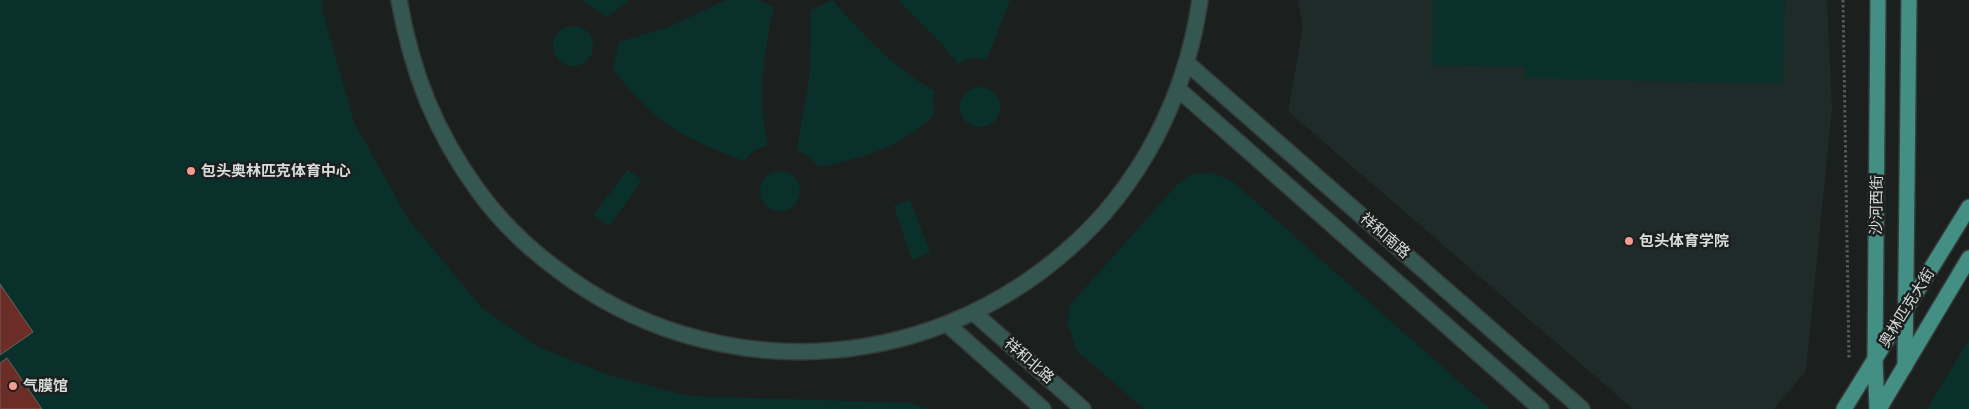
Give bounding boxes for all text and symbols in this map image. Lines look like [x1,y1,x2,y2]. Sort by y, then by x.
place label: 包头奥林匹克体育中心 [201,162,351,181]
marker: 包头奥林匹克体育中心 [185,165,197,177]
street label: 沙河西街 [1867,175,1887,235]
street label: 祥和南路 [1356,209,1414,263]
place label: 包头体育学院 [1639,232,1729,251]
marker: 包头体育学院 [1623,235,1635,247]
street label: 奥林匹克大街 [1875,265,1939,351]
street label: 祥和北路 [1000,334,1058,388]
place label: 气膜馆 [23,377,68,396]
marker: 气膜馆 [7,380,19,392]

